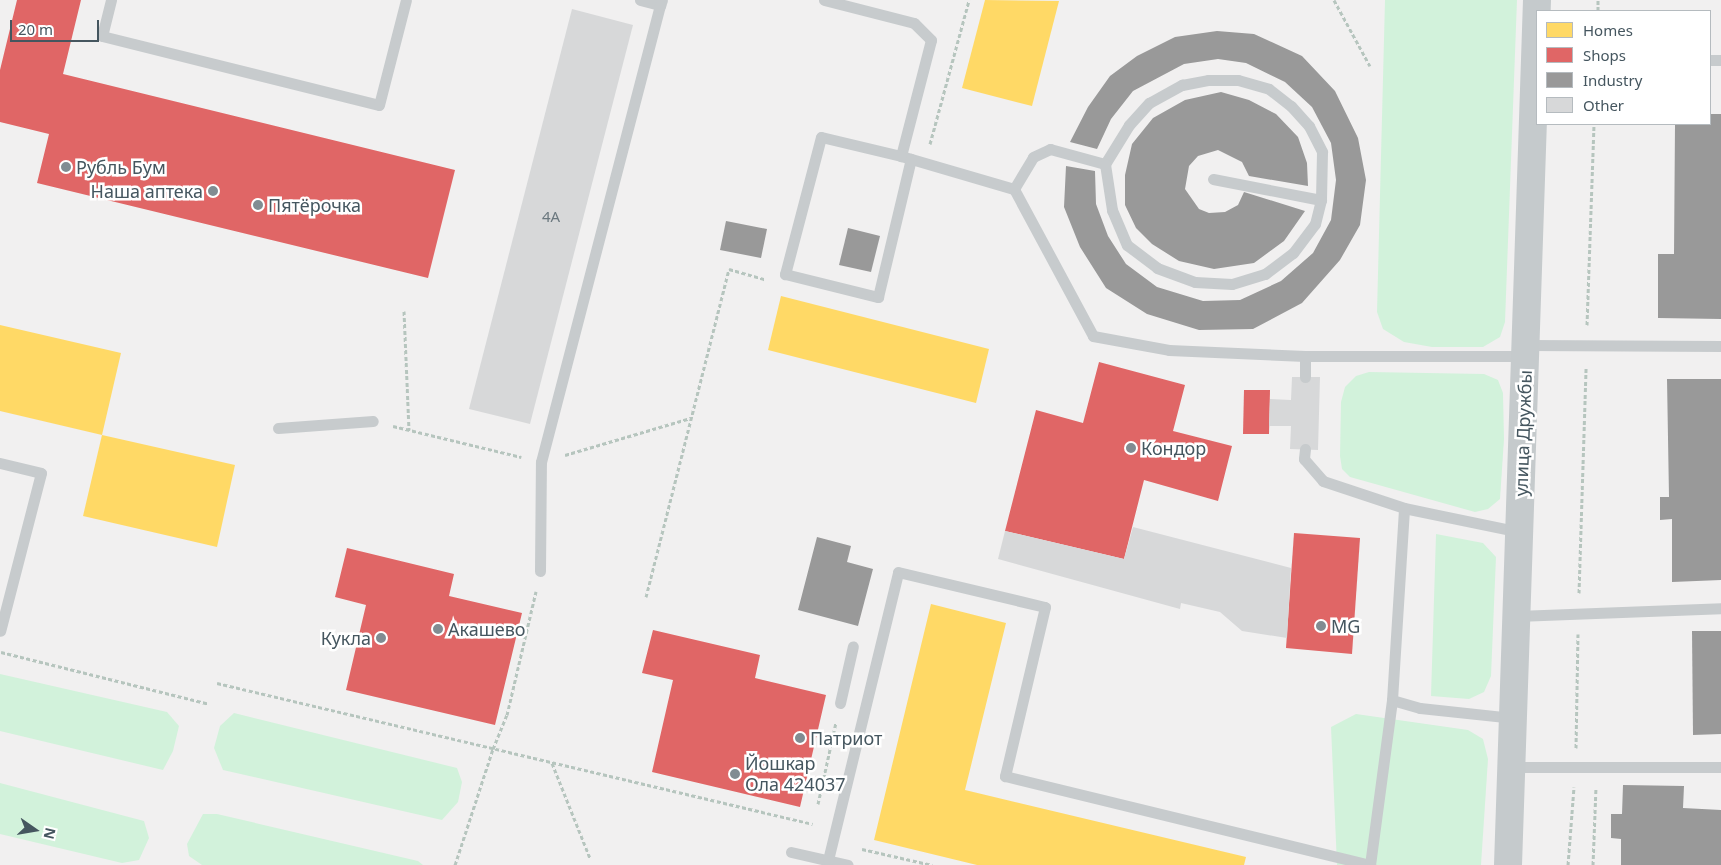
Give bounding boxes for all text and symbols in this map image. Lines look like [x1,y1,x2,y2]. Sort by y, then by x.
scale bar [12,10,101,42]
legend [1536,10,1711,125]
text: 20 m [18,19,53,39]
text: Homes [1583,20,1633,40]
text: Shops [1583,45,1626,65]
text: Industry [1583,70,1642,90]
text: Other [1583,95,1624,115]
place label: Рубль Бум [76,156,166,178]
marker: Рубль Бум [60,161,72,173]
place label: Наша аптека [91,180,203,202]
marker: Наша аптека [207,185,219,197]
place label: Пятёрочка [268,194,361,216]
marker: Пятёрочка [252,199,264,211]
house number: 4А [542,208,560,226]
street label: улица Дружбы [1510,369,1536,497]
place label: Кондор [1141,437,1206,459]
marker: Кондор [1125,442,1137,454]
place label: MG [1331,615,1360,637]
place label: Акашево [448,618,526,640]
marker: MG [1315,620,1327,632]
marker: Акашево [432,623,444,635]
place label: Кукла [321,627,371,649]
marker: Кукла [375,632,387,644]
place label: Патриот [810,727,882,749]
marker: Патриот [794,732,806,744]
place label: Йошкар Ола 424037 [745,753,846,796]
marker: Йошкар Ола 424037 [729,768,741,780]
north arrow [10,805,60,855]
text: N [40,826,61,841]

